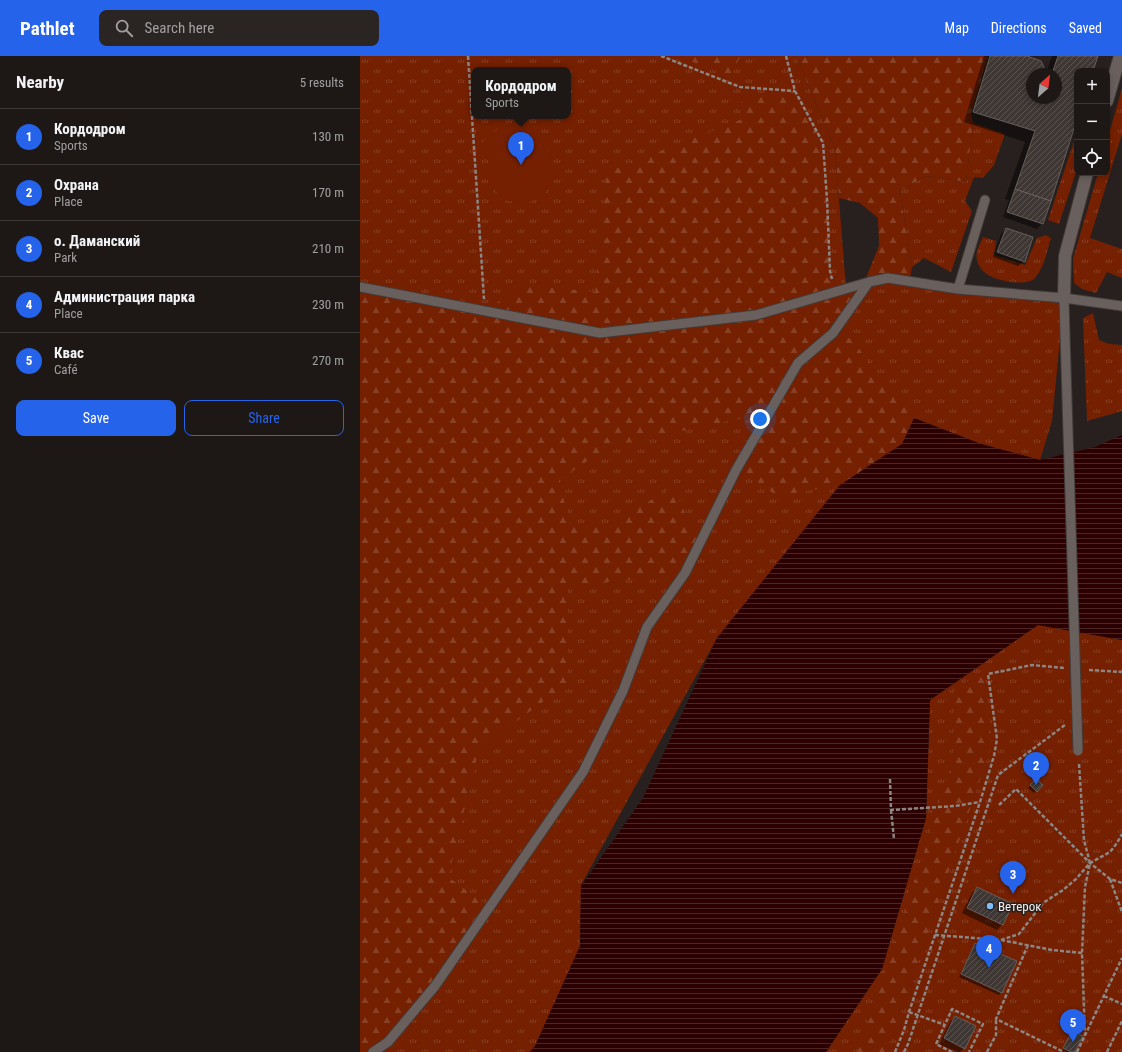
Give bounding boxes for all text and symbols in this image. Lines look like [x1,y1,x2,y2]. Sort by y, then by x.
search box [99,10,379,46]
text: Pathlet [20,17,75,40]
icon: search [113,17,135,39]
text: Search here [145,19,214,37]
text: Map [945,20,969,36]
text: Directions [991,20,1047,36]
text: Saved [1069,20,1102,36]
popup [471,67,571,119]
north arrow [1026,68,1062,104]
map controls [1074,68,1110,176]
button: + [1074,68,1110,104]
text: Nearby [16,72,64,92]
text: 5 results [300,75,344,90]
text: Кордодром [485,77,557,95]
text: Sports [485,95,519,110]
button: − [1074,104,1110,140]
text: Кордодром [54,120,126,138]
text: 1 [26,129,32,144]
text: 130 m [312,129,344,144]
pin: 1 [508,132,534,165]
text: Sports [54,138,88,153]
button: locate [1074,140,1110,176]
text: Охрана [54,176,99,194]
text: 2 [26,185,32,200]
text: 170 m [312,185,344,200]
text: Place [54,194,83,209]
text: о. Даманский [54,232,140,250]
text: 3 [26,241,32,256]
text: 210 m [312,241,344,256]
text: Park [54,250,77,265]
text: Администрация парка [54,288,195,306]
text: 4 [26,297,32,312]
text: 230 m [312,297,344,312]
text: Place [54,306,83,321]
text: Квас [54,344,84,362]
text: 5 [26,353,32,368]
text: 270 m [312,353,344,368]
text: Café [54,362,78,377]
button: Save [16,400,176,436]
button: Share [184,400,344,436]
your location [750,409,770,429]
pin: 2 [1023,752,1049,785]
pin: 3 [1000,861,1026,894]
place label: Ветерок [998,899,1042,914]
marker: Ветерок [985,901,995,911]
pin: 4 [976,935,1002,968]
pin: 5 [1060,1009,1086,1042]

